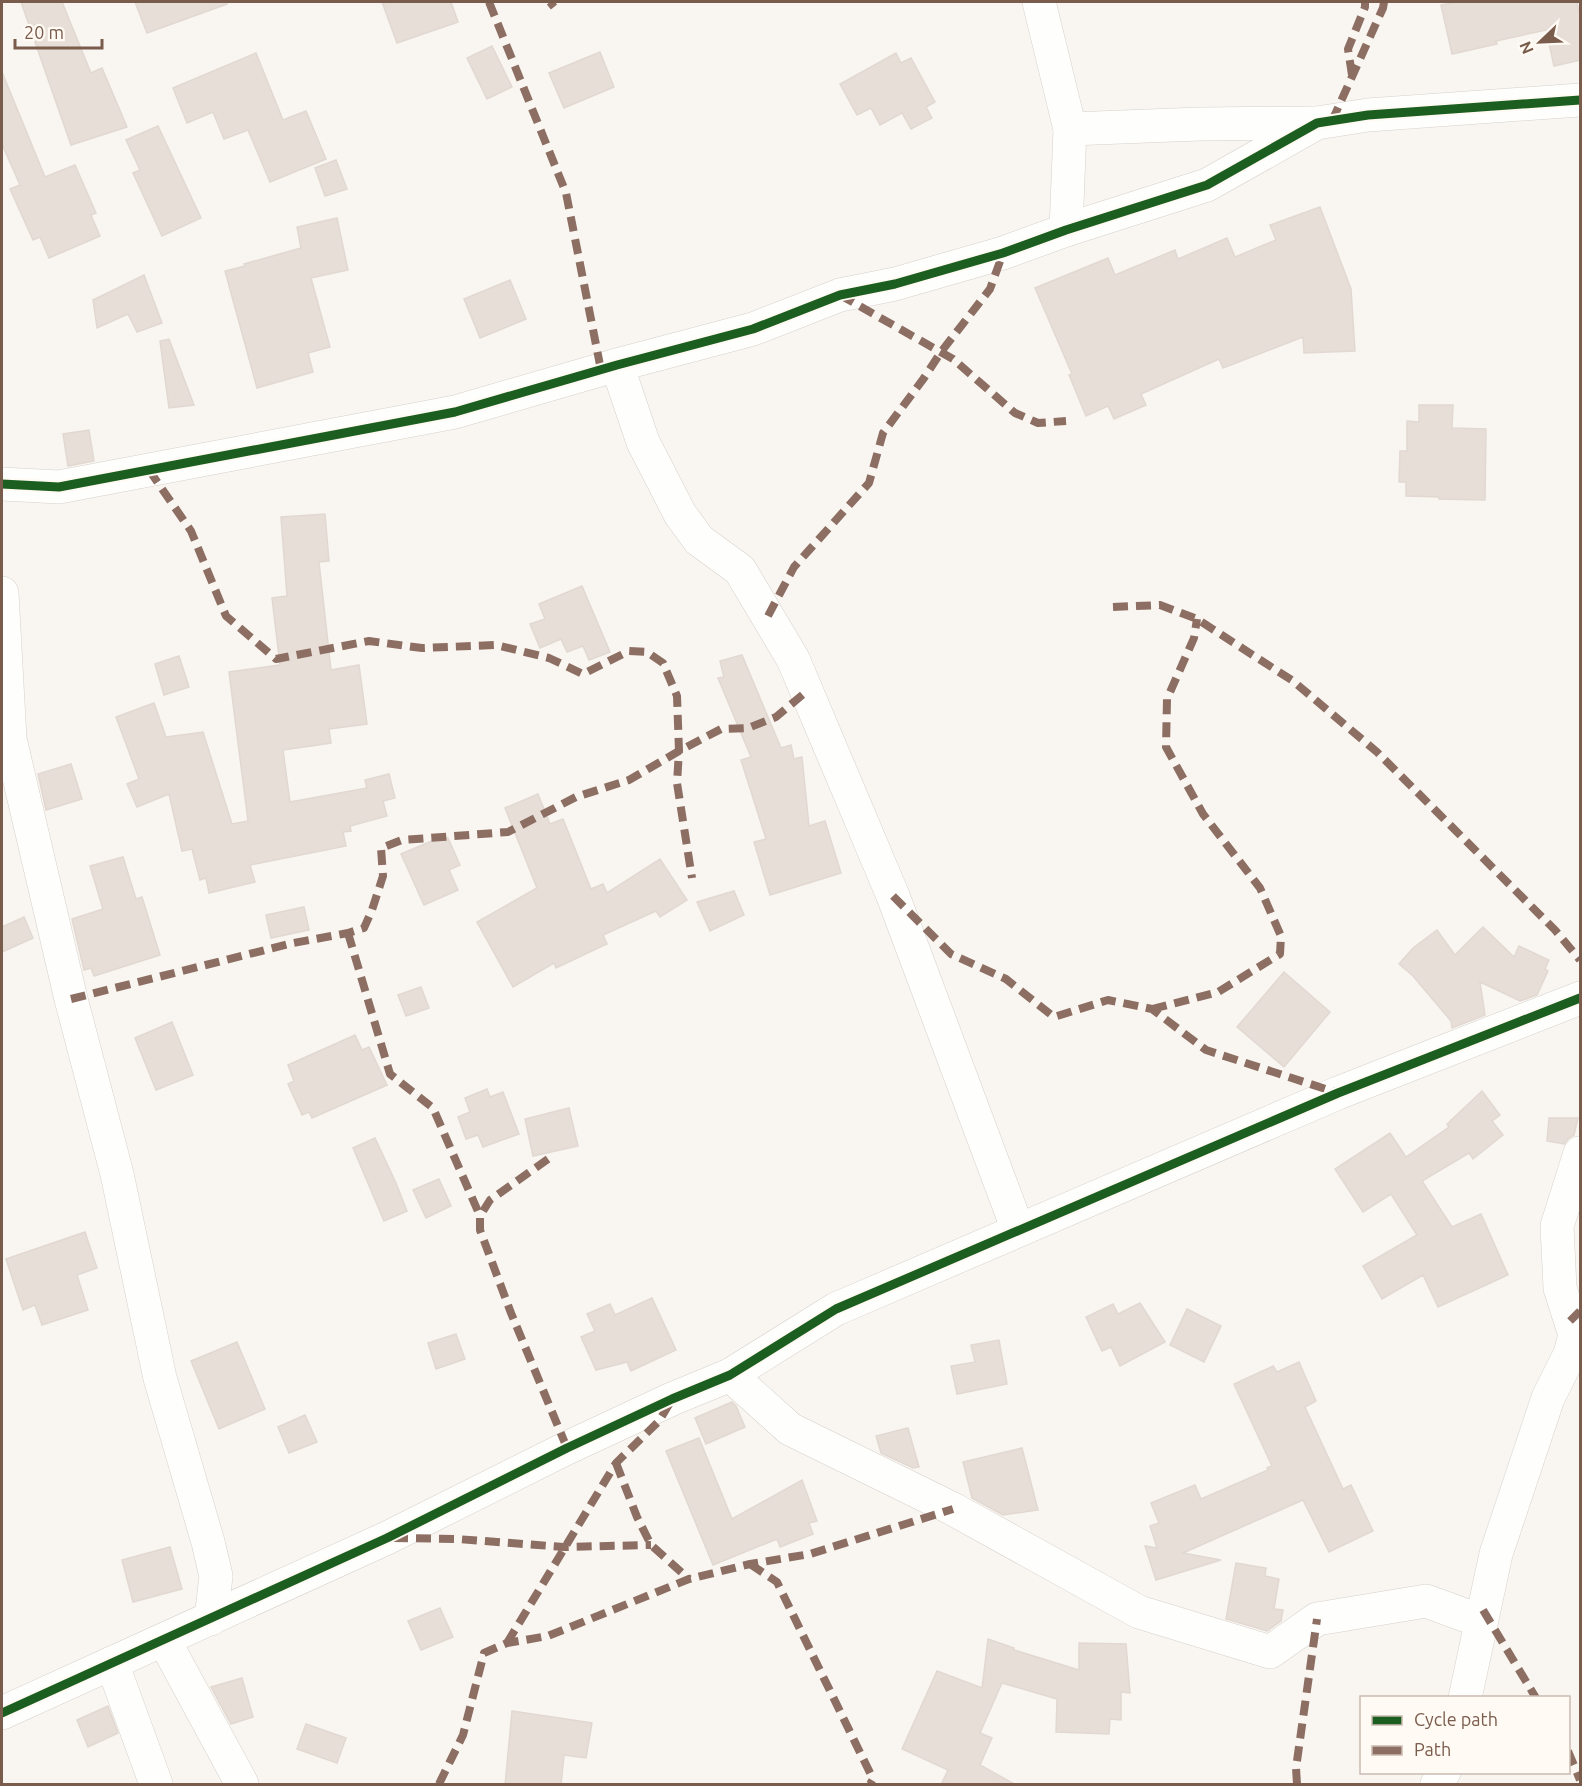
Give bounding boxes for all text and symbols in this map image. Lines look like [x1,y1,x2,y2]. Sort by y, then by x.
scale bar [15,12,102,50]
north arrow [1510,12,1570,72]
text: 20 m [24,22,64,42]
text: N [1516,39,1537,57]
legend [1360,1696,1570,1774]
text: Cycle path [1414,1709,1498,1729]
text: Path [1414,1739,1451,1759]

